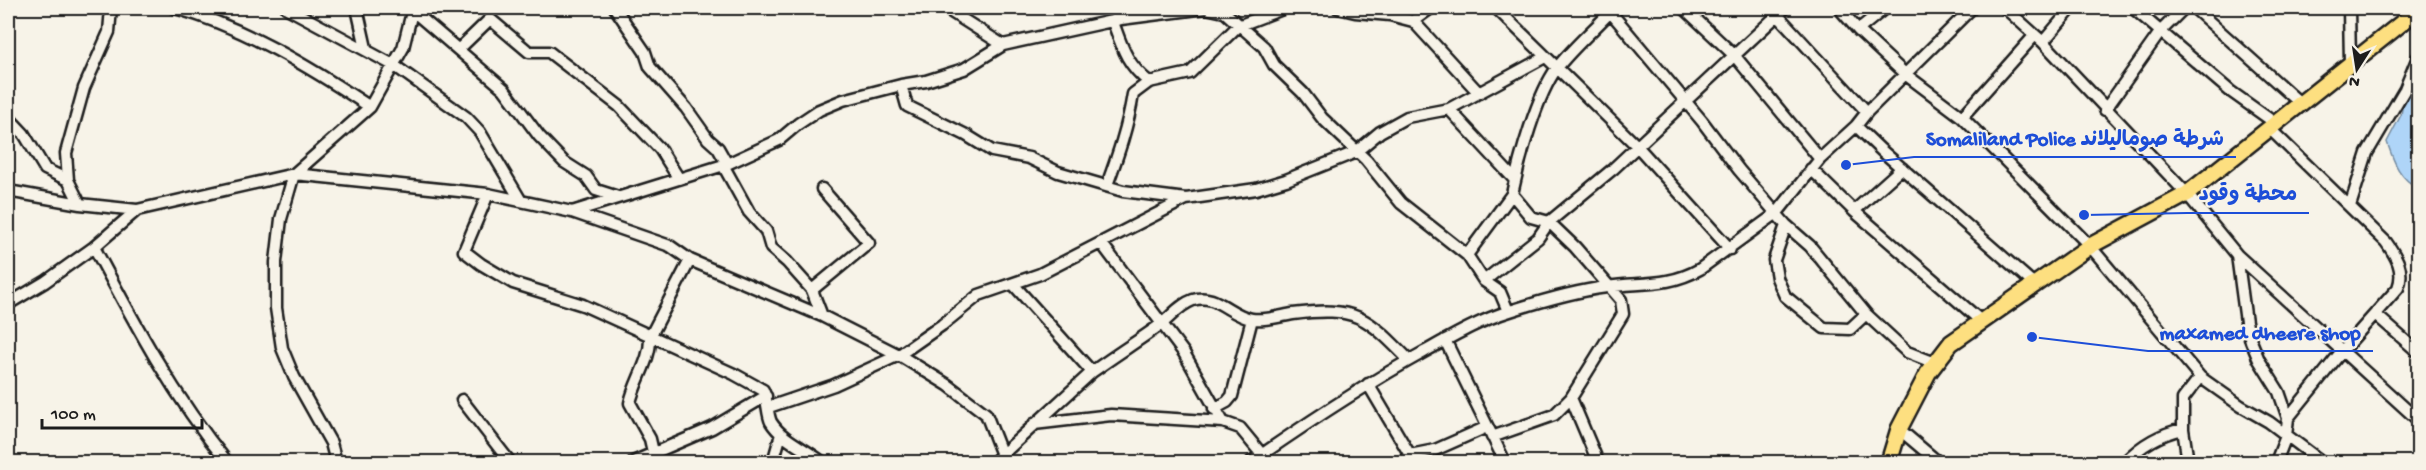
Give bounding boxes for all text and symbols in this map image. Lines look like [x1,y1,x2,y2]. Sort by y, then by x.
north arrow [2327,39,2387,99]
text: N [2347,70,2362,91]
callout: Somaliland Police شرطة صوماليلاند [1914,118,2236,157]
text: Somaliland Police شرطة صوماليلاند [1926,128,2224,154]
callout: محطة وقود [2187,174,2309,213]
text: محطة وقود [2199,182,2297,209]
callout: maxamed dheere shop [2148,312,2373,351]
text: maxamed dheere shop [2159,323,2361,348]
scale bar [42,392,202,430]
text: 100 m [50,405,96,426]

